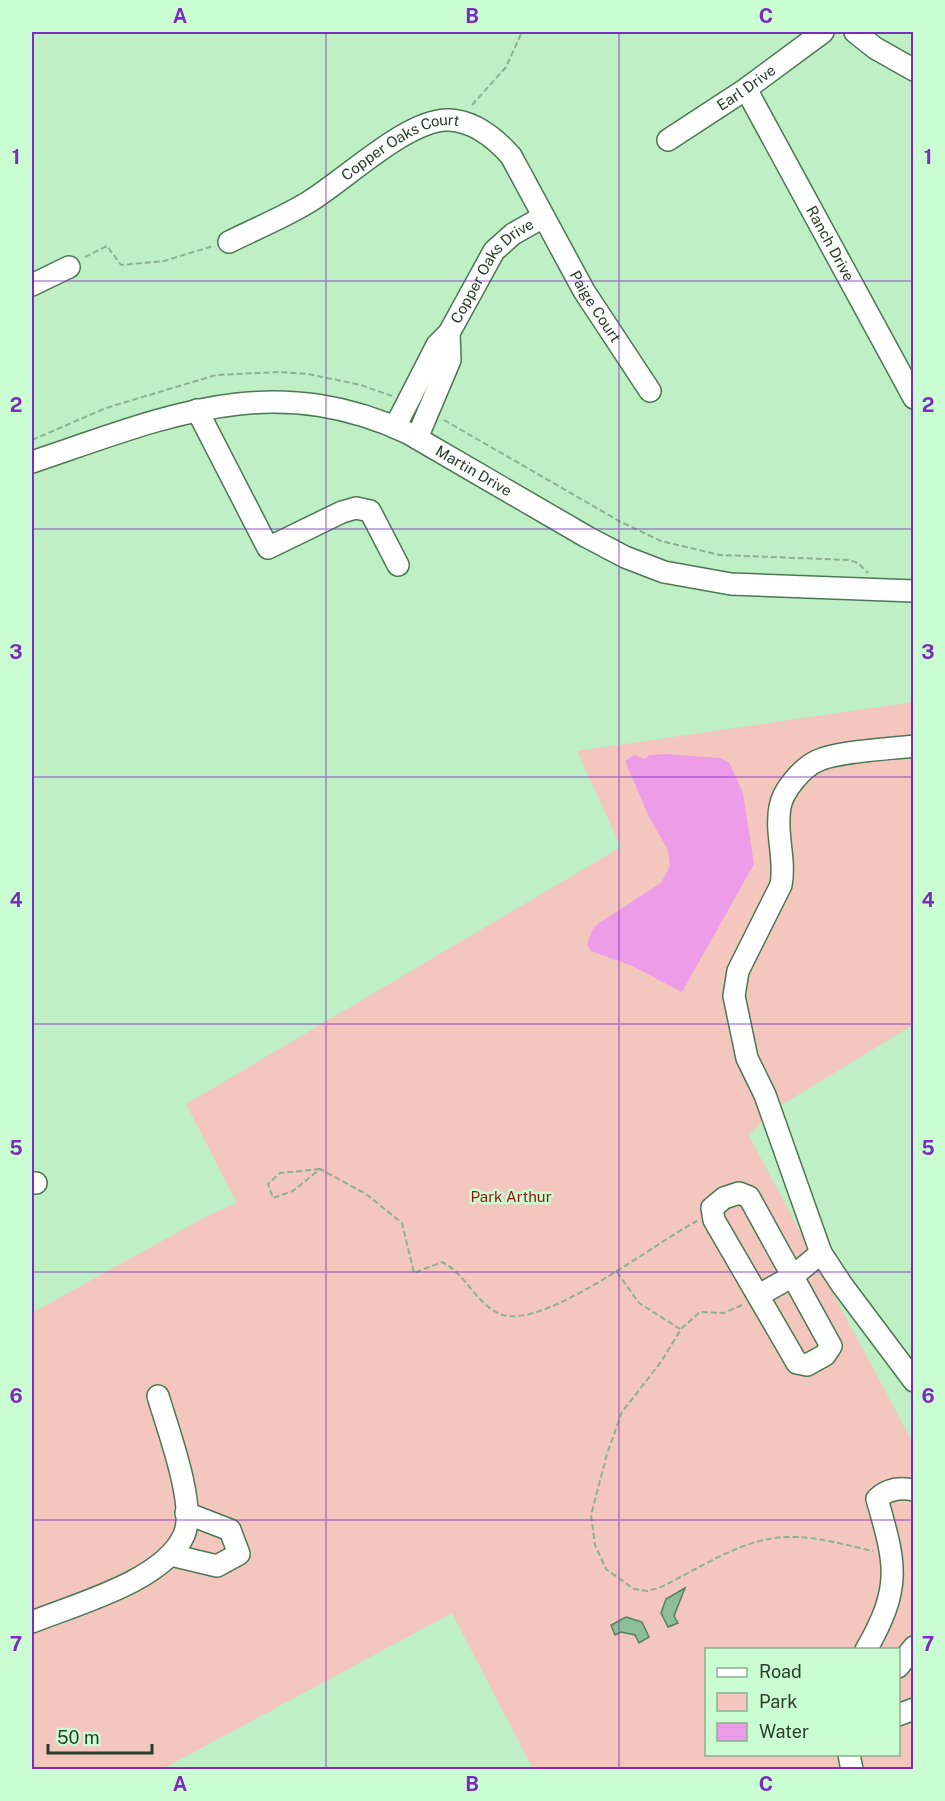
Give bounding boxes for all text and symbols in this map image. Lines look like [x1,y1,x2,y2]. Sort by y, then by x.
text: A [173,4,187,28]
text: B [465,4,479,28]
text: C [759,4,773,28]
street label: Earl Drive [713,61,779,114]
street label: Copper Oaks Court [338,111,461,184]
text: 1 [12,145,20,169]
text: 1 [924,145,932,169]
street label: Ranch Drive [803,203,858,284]
street label: Copper Oaks Drive [447,215,537,326]
street label: Paige Court [567,268,625,345]
text: 2 [10,393,22,417]
text: 2 [922,393,934,417]
street label: Martin Drive [433,442,515,499]
text: 3 [9,640,23,664]
text: 3 [921,640,935,664]
text: 4 [9,888,23,912]
text: 4 [921,888,935,912]
text: 5 [9,1136,23,1160]
text: 5 [921,1136,935,1160]
park label: Park Arthur [470,1188,552,1205]
text: 6 [9,1384,23,1408]
text: 6 [921,1384,935,1408]
text: 7 [10,1632,22,1656]
text: 7 [922,1632,934,1656]
legend [705,1648,900,1756]
text: Road [759,1661,802,1682]
text: Park [759,1691,797,1712]
scale bar [48,1717,152,1755]
text: Water [759,1721,809,1742]
text: 50 m [57,1727,100,1748]
text: A [173,1772,187,1796]
text: B [465,1772,479,1796]
text: C [759,1772,773,1796]

